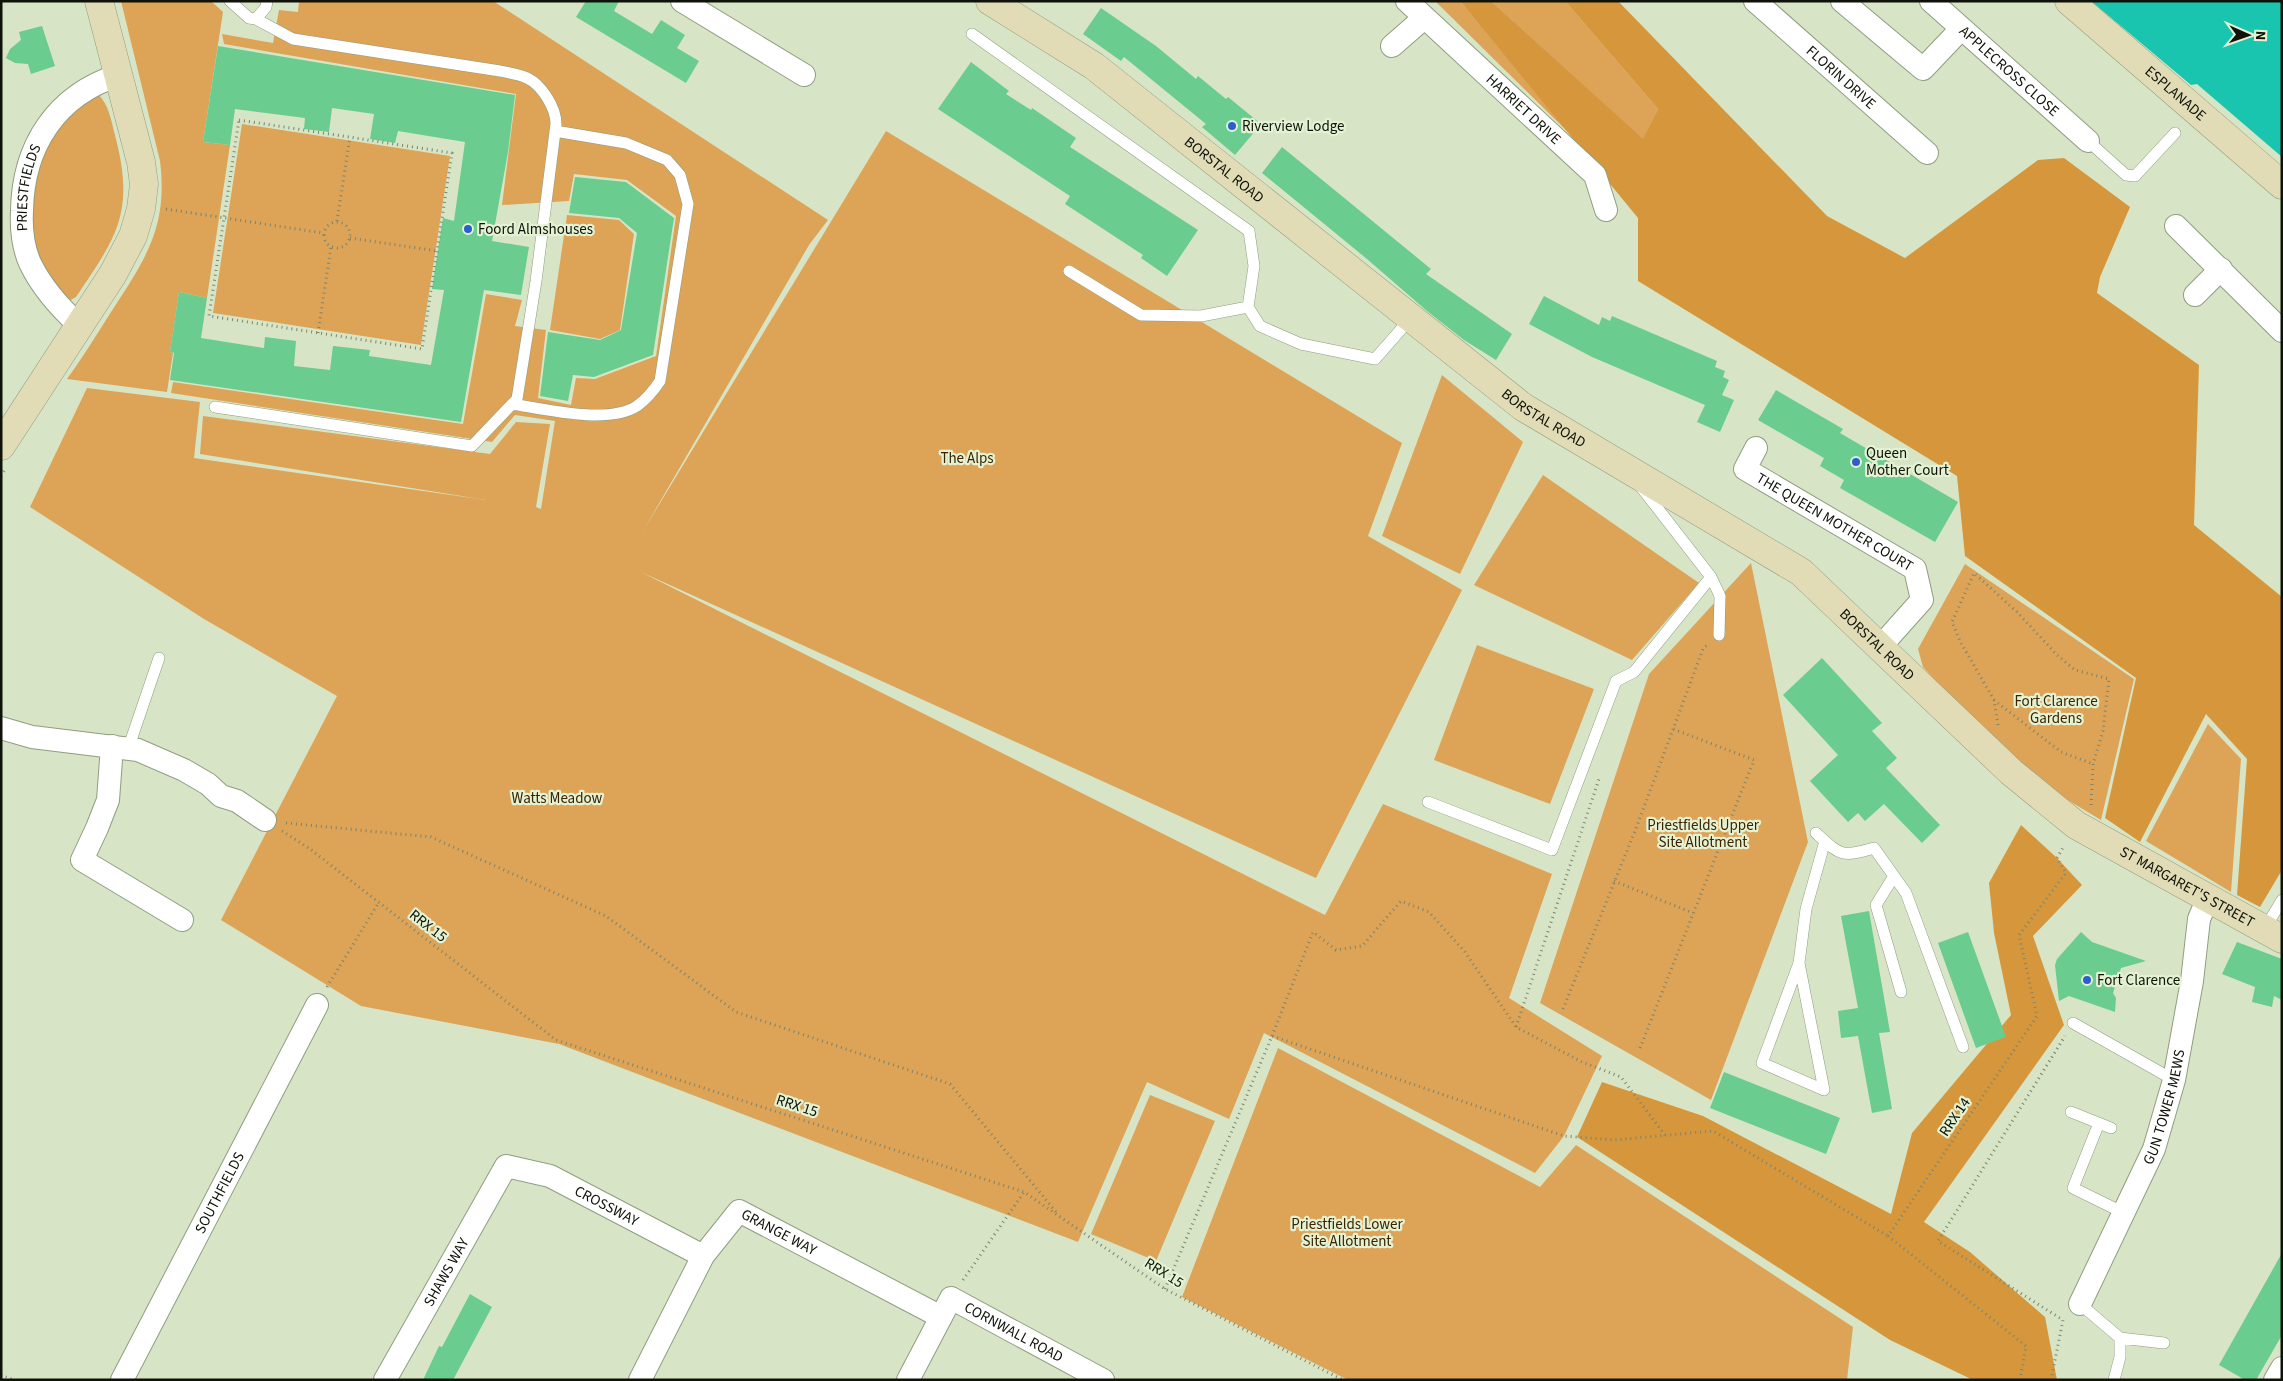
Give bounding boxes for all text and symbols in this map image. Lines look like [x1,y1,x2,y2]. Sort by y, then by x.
north arrow [2223,10,2273,60]
street label: APPLECROSS CLOSE [1955,21,2064,121]
text: N [2250,30,2270,40]
street label: FLORIN DRIVE [1802,41,1881,114]
street label: ESPLANADE [2140,61,2211,126]
street label: HARRIET DRIVE [1482,69,1566,149]
place label: Riverview Lodge [1242,116,1345,137]
marker: Riverview Lodge [1226,120,1238,132]
street label: BORSTAL ROAD [1180,131,1269,208]
street label: PRIESTFIELDS [11,140,46,232]
place label: Foord Almshouses [478,219,593,240]
marker: Foord Almshouses [462,223,474,235]
street label: BORSTAL ROAD [1497,383,1590,453]
place label: Queen Mother Court [1866,443,1949,481]
park label: The Alps [940,448,994,469]
marker: Queen Mother Court [1850,456,1862,468]
street label: THE QUEEN MOTHER COURT [1752,467,1917,576]
street label: BORSTAL ROAD [1835,604,1919,685]
park label: Fort Clarence Gardens [2014,691,2098,729]
park label: Watts Meadow [512,788,603,809]
park label: Priestfields Upper Site Allotment [1647,815,1760,853]
street label: ST MARGARET'S STREET [2116,841,2258,932]
street label: RRX 15 [405,905,451,947]
place label: Fort Clarence [2097,970,2180,991]
marker: Fort Clarence [2081,974,2093,986]
street label: GUN TOWER MEWS [2138,1048,2190,1168]
street label: RRX 15 [773,1089,821,1123]
street label: RRX 14 [1934,1093,1976,1141]
street label: SOUTHFIELDS [189,1148,249,1237]
street label: CROSSWAY [571,1180,643,1232]
street label: GRANGE WAY [738,1204,821,1261]
park label: Priestfields Lower Site Allotment [1291,1214,1403,1252]
street label: SHAWS WAY [418,1233,474,1310]
street label: RRX 15 [1140,1253,1188,1293]
street label: CORNWALL ROAD [961,1297,1067,1367]

